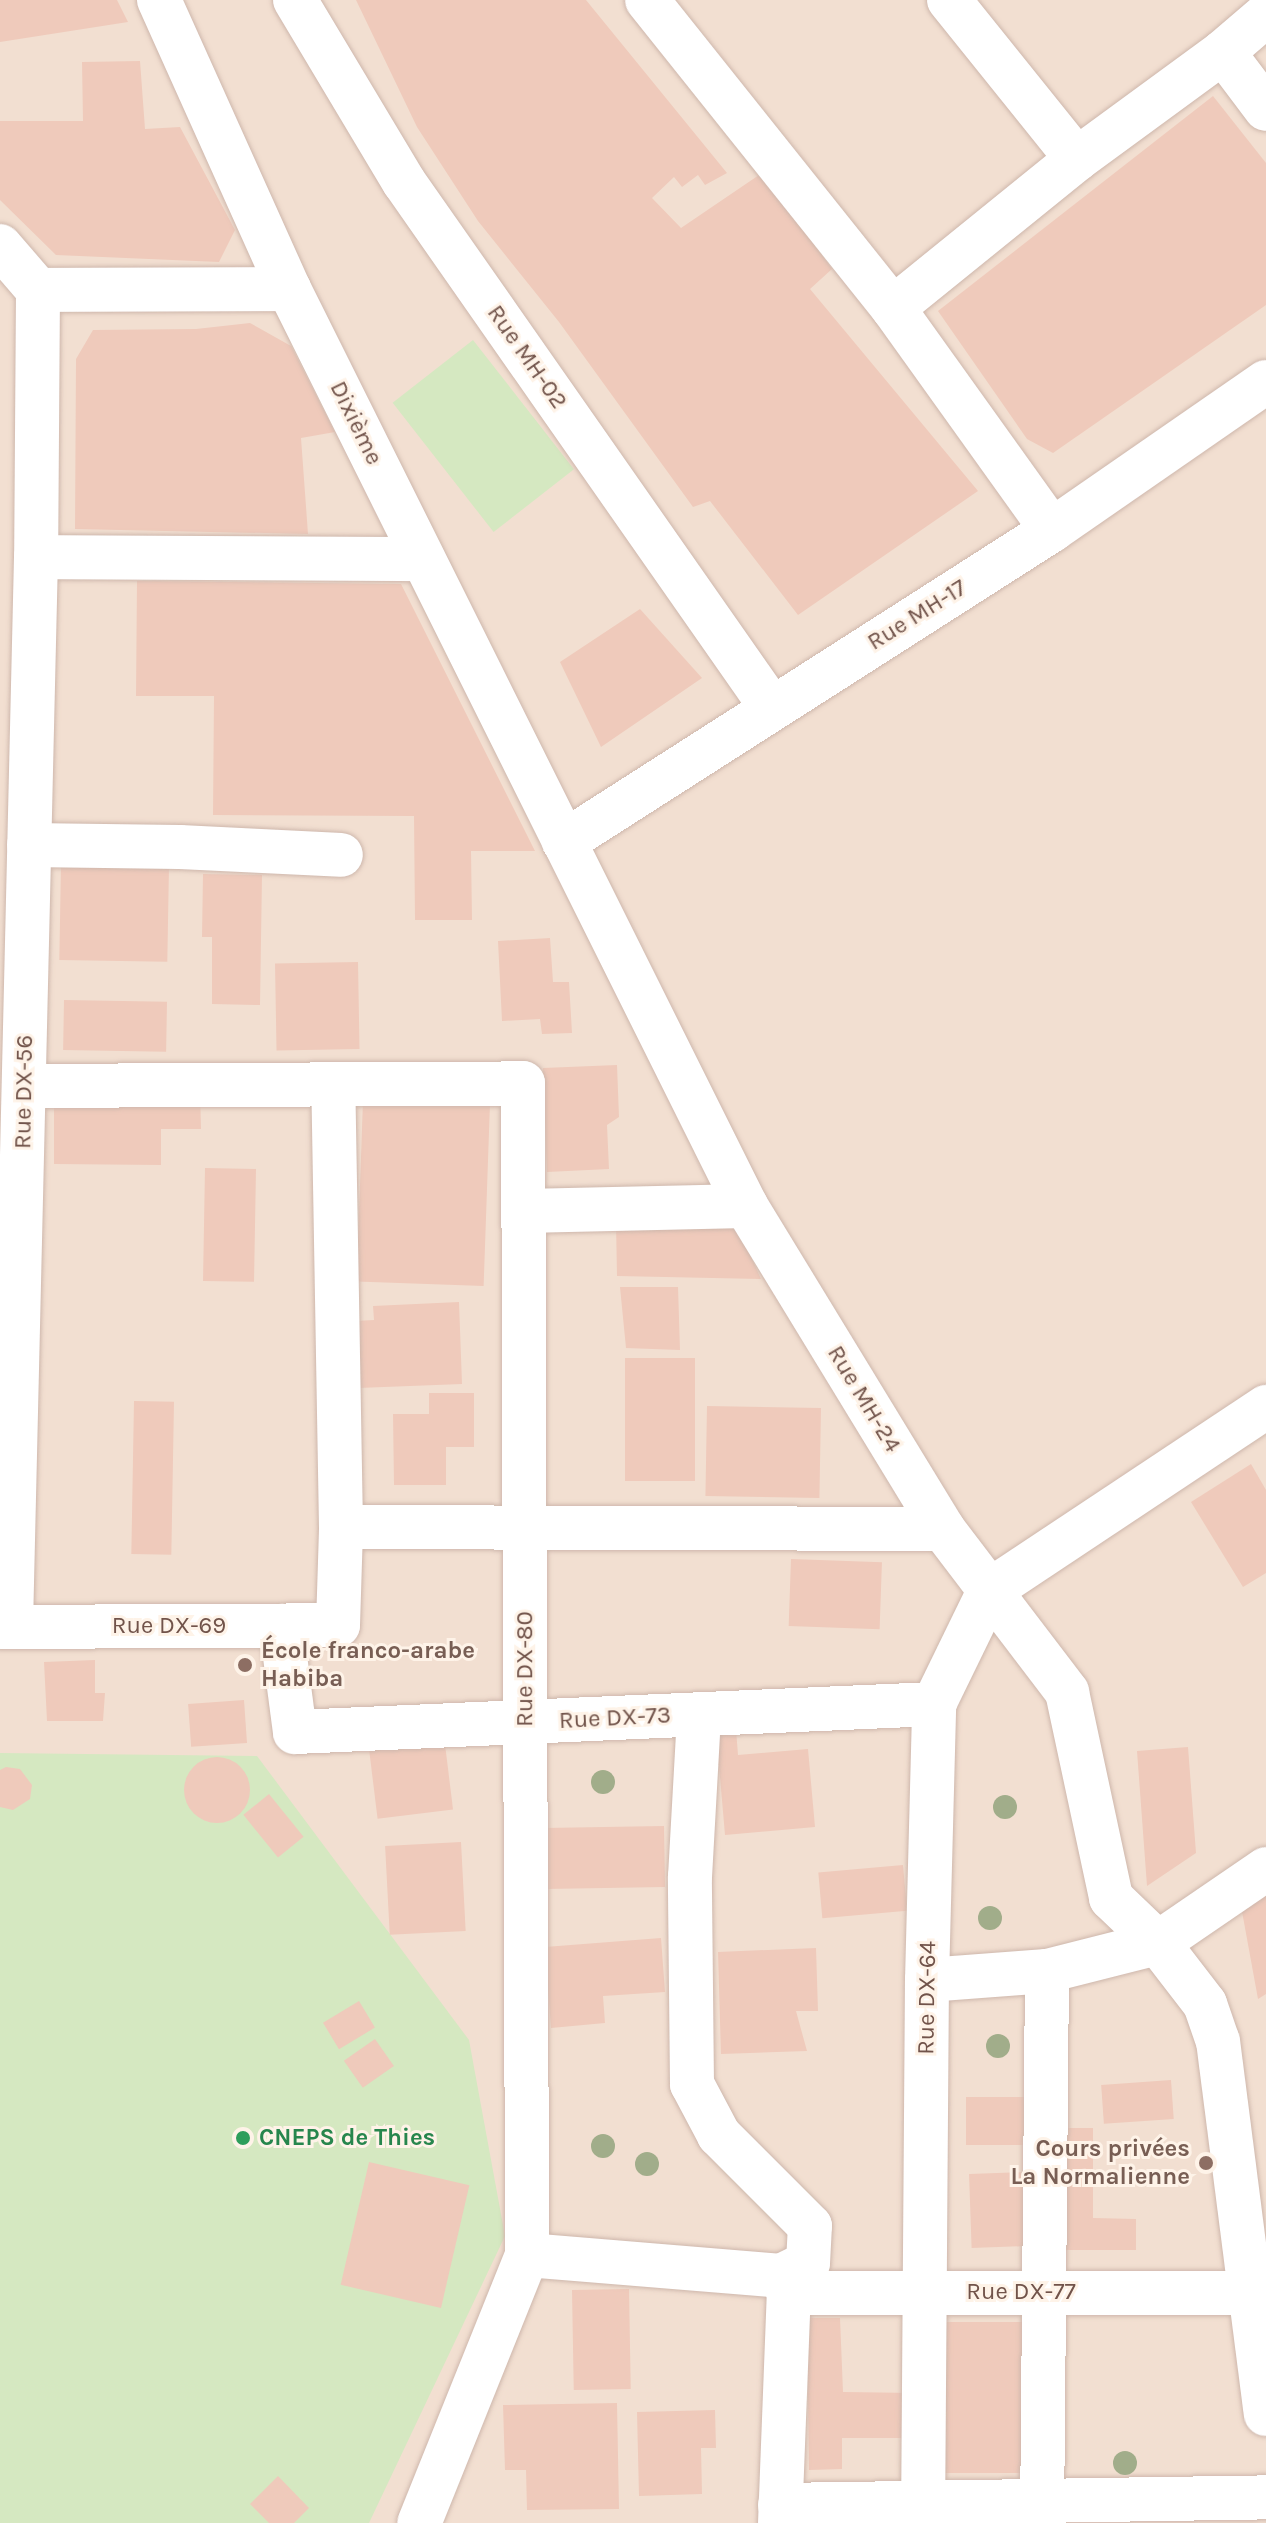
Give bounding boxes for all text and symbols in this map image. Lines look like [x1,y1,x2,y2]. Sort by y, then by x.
street label: Rue MH-02 [481,300,573,414]
street label: Dixième [323,376,389,470]
street label: Rue MH-17 [862,573,972,657]
street label: Rue DX-56 [9,1035,39,1149]
street label: Rue MH-24 [821,1340,907,1458]
street label: Rue DX-80 [511,1611,539,1727]
street label: Rue DX-69 [112,1612,226,1640]
place label: École franco-arabe Habiba [261,1637,475,1693]
marker: École franco-arabe Habiba [236,1656,254,1674]
street label: Rue DX-73 [558,1701,672,1735]
street label: Rue DX-64 [912,1941,942,2055]
place label: CNEPS de Thies [259,2124,435,2152]
marker: CNEPS de Thies [234,2129,252,2147]
place label: Cours privées La Normalienne [1010,2135,1190,2191]
marker: Cours privées La Normalienne [1197,2154,1215,2172]
street label: Rue DX-77 [966,2278,1076,2306]

